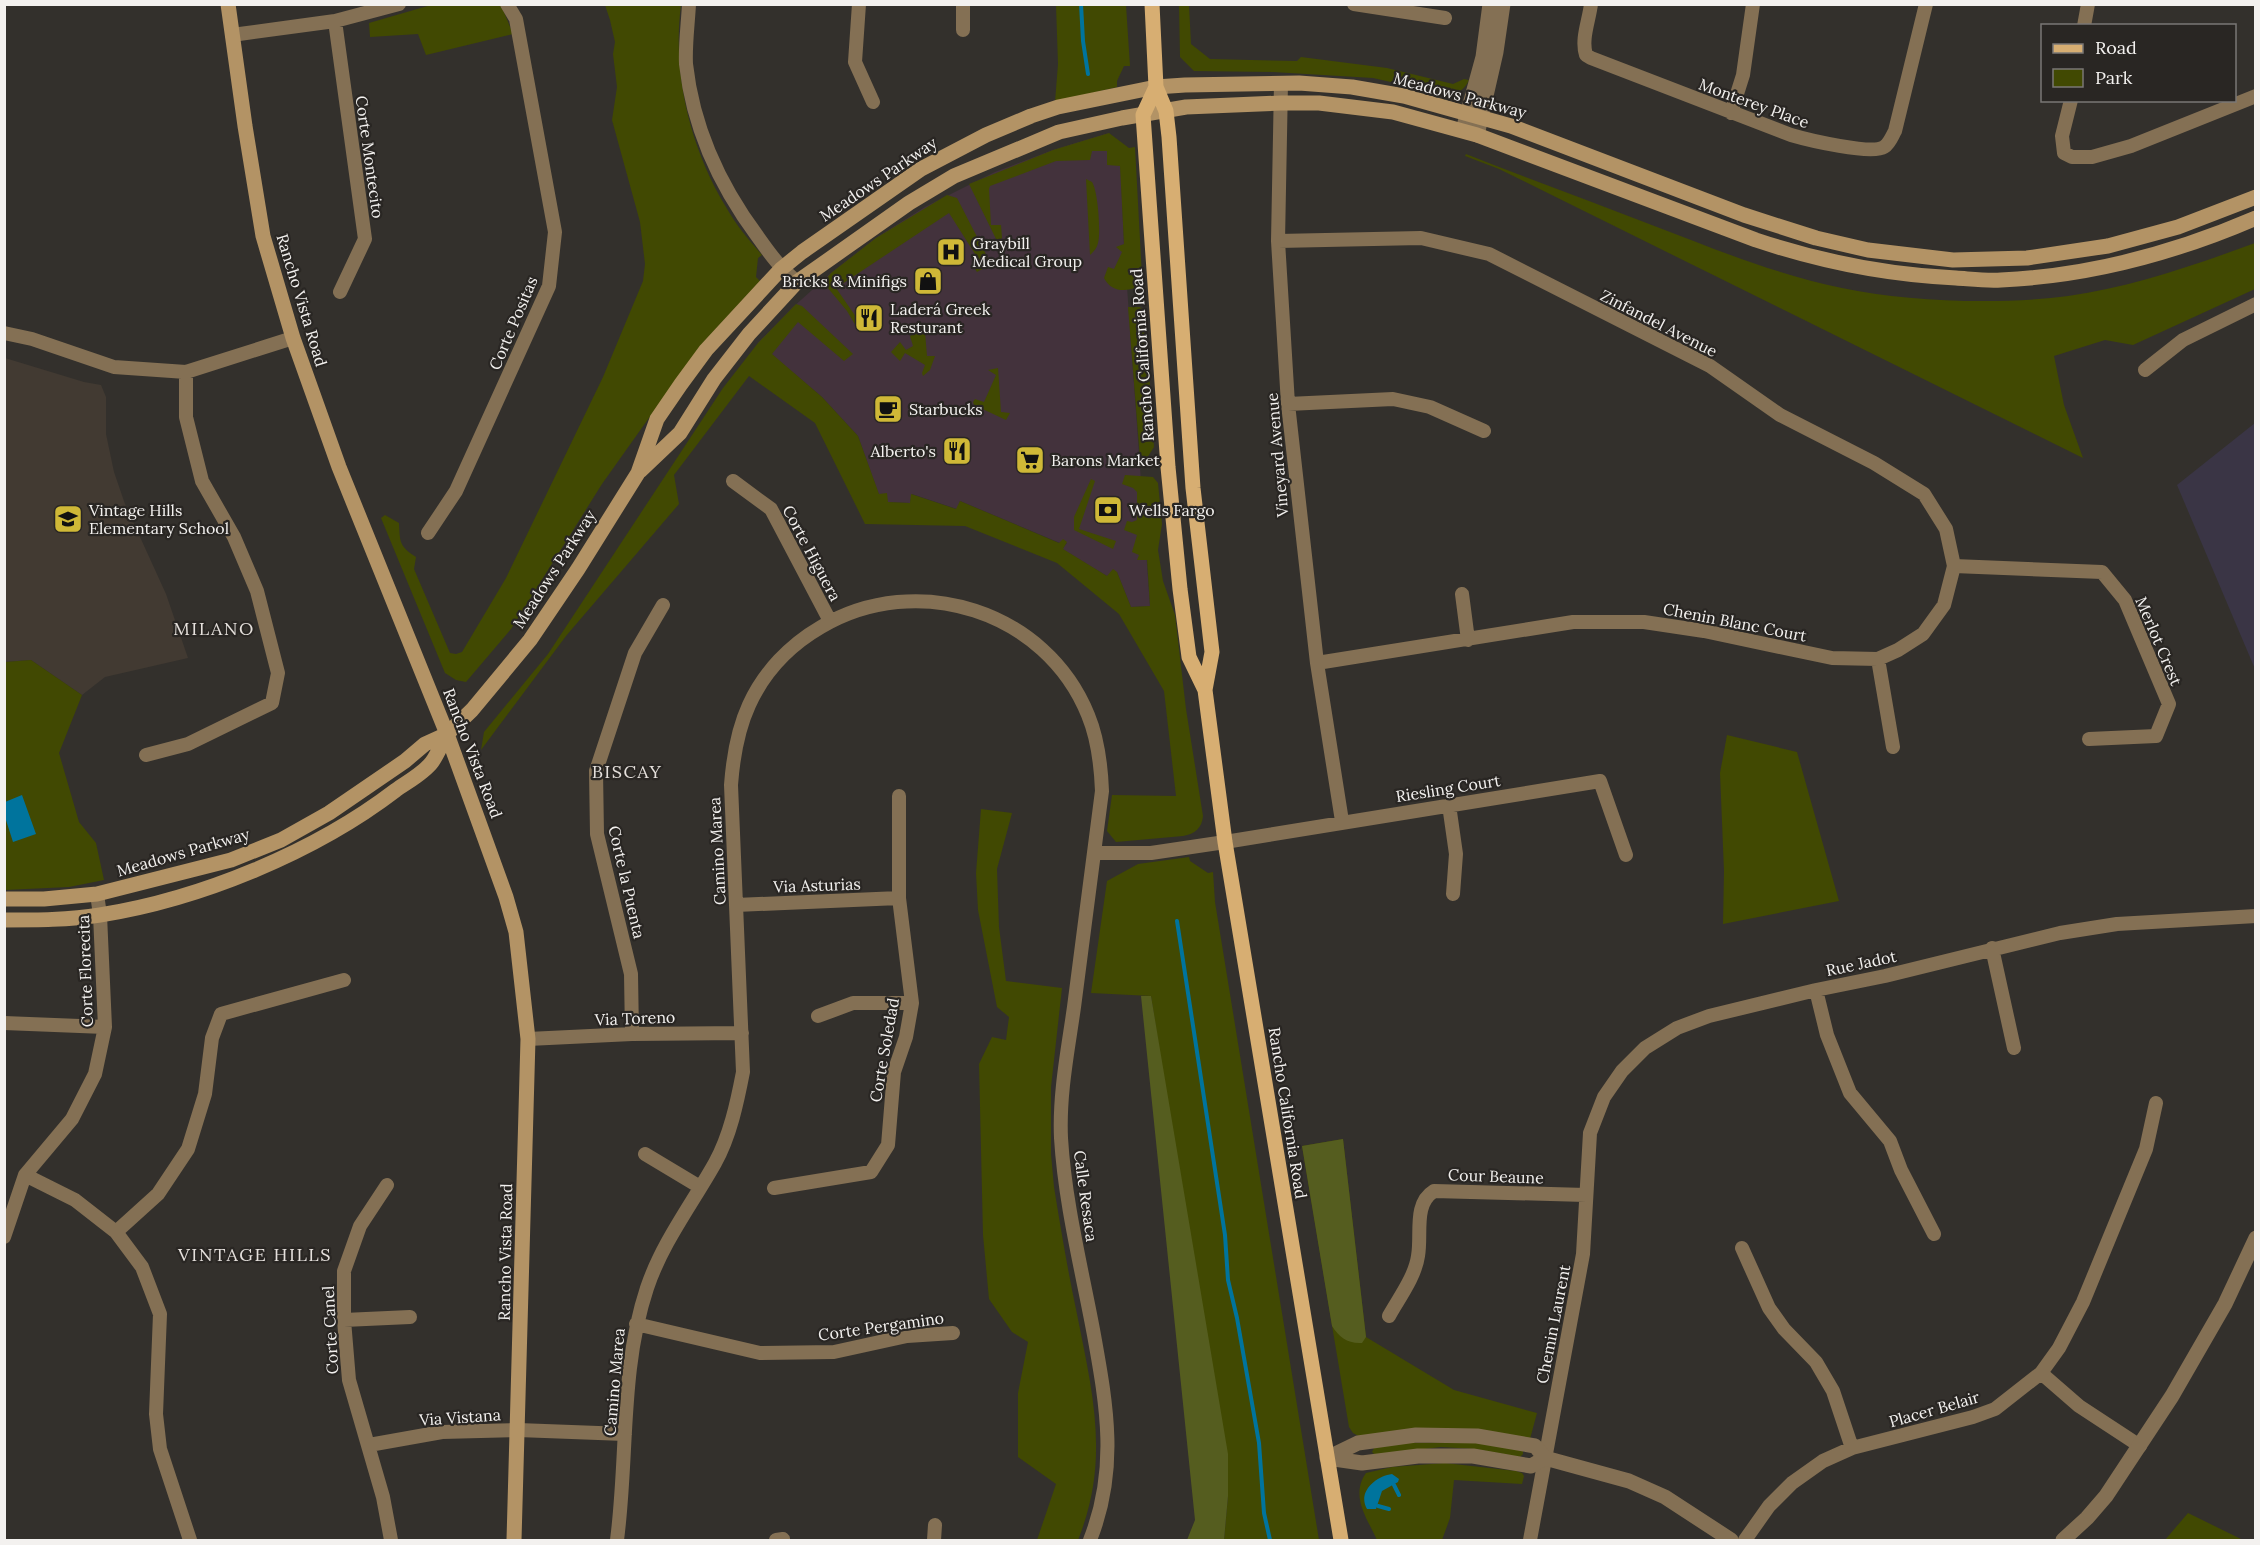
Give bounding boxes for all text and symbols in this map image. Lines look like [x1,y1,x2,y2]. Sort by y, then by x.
legend [2041,24,2236,102]
text: Road [2095,36,2137,59]
text: Park [2095,66,2133,89]
street label: Meadows Parkway [1391,68,1529,123]
street label: Monterey Place [1696,74,1812,132]
street label: Corte Montecito [351,94,389,220]
street label: Meadows Parkway [816,132,941,226]
street label: Rancho Vista Road [272,231,332,369]
place label: Graybill Medical Group [972,233,1082,271]
hospital icon: Graybill Medical Group [935,236,967,268]
shop icon: Bricks & Minifigs [912,265,944,297]
street label: Rancho California Road [1126,267,1158,442]
place label: Bricks & Minifigs [782,271,907,291]
street label: Corte Positas [484,273,542,373]
street label: Zinfandel Avenue [1597,285,1721,361]
place label: Laderá Greek Resturant [890,299,991,337]
restaurant icon: Laderá Greek Resturant [853,302,885,334]
street label: Vineyard Avenue [1262,392,1292,519]
cafe icon: Starbucks [872,393,904,425]
place label: Starbucks [909,399,983,419]
restaurant icon: Alberto's [941,435,973,467]
place label: Alberto's [870,441,936,461]
supermarket icon: Barons Market [1014,444,1046,476]
place label: Barons Market [1051,450,1161,470]
bank icon: Wells Fargo [1092,494,1124,526]
place label: Vintage Hills Elementary School [88,500,229,538]
place label: Wells Fargo [1129,500,1215,520]
street label: Corte Higuera [778,502,846,604]
school or university icon: Vintage Hills Elementary School [52,503,84,535]
street label: Meadows Parkway [508,506,600,632]
street label: Merlot Crest [2131,594,2187,689]
street label: Chenin Blanc Court [1662,598,1809,646]
district label: MILANO [173,617,255,640]
street label: Rancho Vista Road [439,685,507,821]
district label: BISCAY [592,760,662,783]
street label: Riesling Court [1394,770,1502,806]
street label: Camino Marea [704,796,730,906]
street label: Meadows Parkway [114,823,252,881]
street label: Corte la Puenta [604,824,650,940]
street label: Via Asturias [772,873,861,897]
street label: Corte Florecita [73,915,97,1027]
street label: Rue Jadot [1824,946,1899,980]
street label: Corte Soledad [865,996,903,1104]
street label: Via Toreno [593,1007,676,1029]
street label: Rancho California Road [1265,1026,1312,1201]
street label: Calle Resaca [1070,1149,1102,1243]
street label: Cour Beaune [1448,1164,1545,1188]
street label: Rancho Vista Road [494,1183,516,1321]
district label: VINTAGE HILLS [177,1243,332,1266]
street label: Chemin Laurent [1532,1262,1574,1385]
street label: Corte Canel [318,1285,342,1375]
street label: Corte Pergamino [817,1307,945,1345]
street label: Camino Marea [599,1327,629,1437]
street label: Placer Belair [1886,1387,1982,1431]
street label: Via Vistana [418,1404,501,1430]

